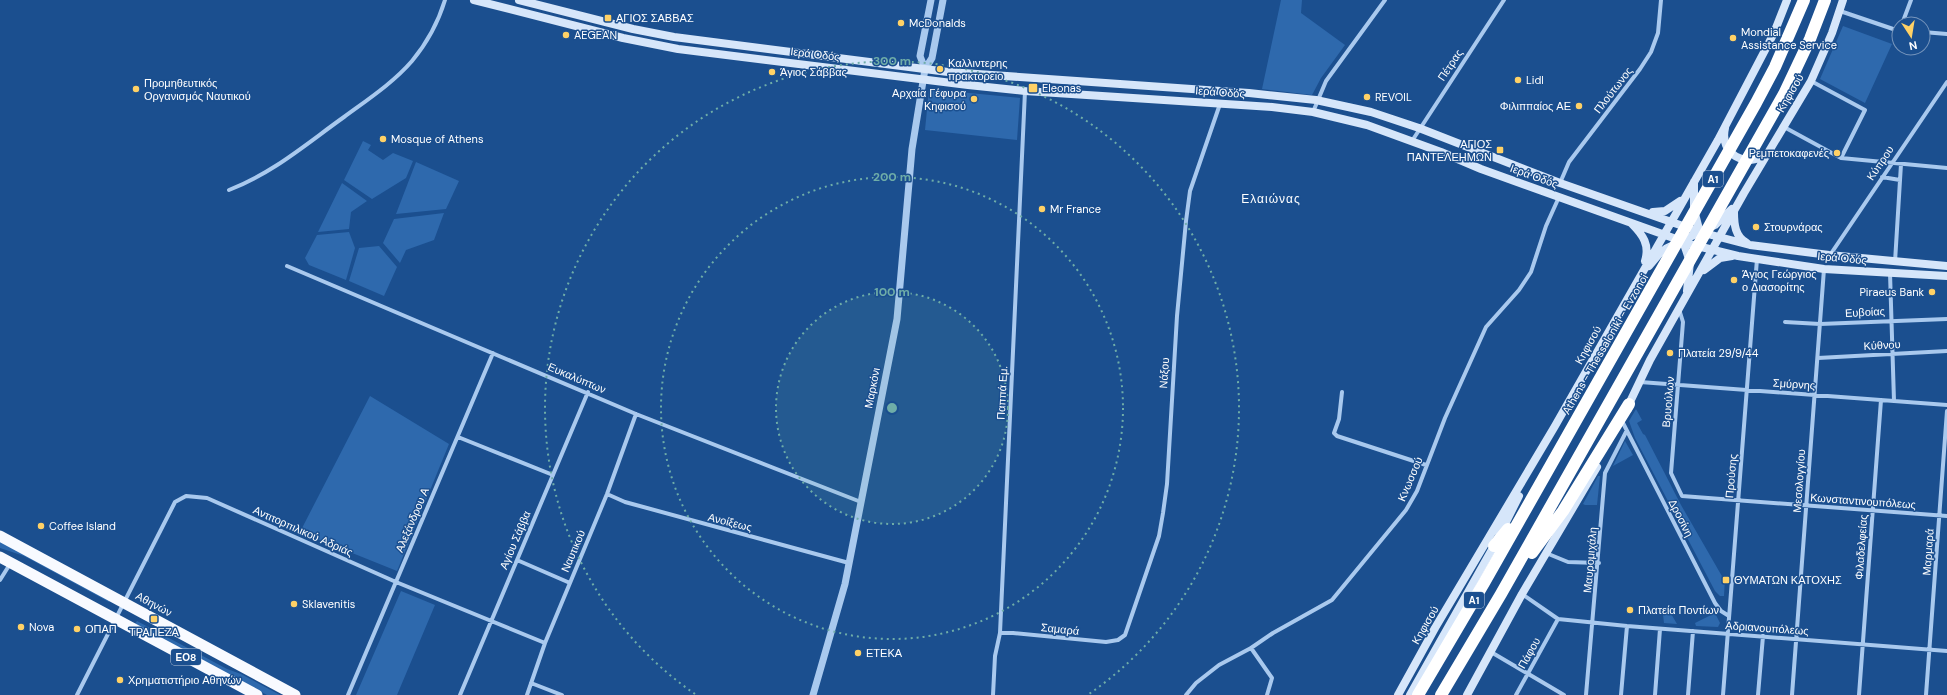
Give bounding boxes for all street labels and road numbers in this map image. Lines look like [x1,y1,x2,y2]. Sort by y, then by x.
street label: Ιερά Οδός [790,44,840,64]
street label: Πέτρας [1434,47,1466,83]
street label: Πλούτωνος [1591,64,1635,116]
street label: Κηφισού [1773,71,1807,115]
street label: Ιερά Οδός [1195,83,1245,101]
street label: Κύπρου [1863,143,1897,183]
street label: Ιερά Οδός [1508,161,1560,191]
road number: Α1 [1703,171,1723,187]
street label: Ιερά Οδός [1817,249,1867,267]
street label: Athens - Thessaloniki - Evzonoi [1559,271,1651,417]
street label: Ευβοίας [1845,304,1885,320]
street label: Κηφισού [1572,323,1604,367]
street label: Κύθνου [1863,337,1901,353]
street label: Νάξου [1156,357,1172,389]
street label: Ευκαλύπτων [546,359,609,397]
street label: Μαρκόνι [861,366,883,410]
street label: Παππά Εμ. [994,366,1010,420]
street label: Βρυούλων [1659,375,1677,428]
street label: Σμύρνης [1772,376,1816,392]
street label: Μεσολογγίου [1790,449,1808,513]
street label: Προύσης [1722,453,1740,499]
street label: Κνωσσού [1394,455,1426,503]
street label: Αλεξάνδρου Α [392,485,432,554]
street label: Κωνσταντινουπόλεως [1810,490,1916,512]
street label: Δροσίνη [1666,497,1696,539]
street label: Αντιτορπιλικού Αδριάς [251,503,355,559]
street label: Αγίου Σάββα [496,508,534,571]
street label: Ανοίξεως [707,510,753,534]
street label: Φιλαδελφείας [1852,514,1870,580]
street label: Μαυρομιχάλη [1580,526,1600,594]
street label: Μαρμαρά [1919,527,1937,576]
street label: Ναυτικού [558,528,588,574]
street label: Αθηνών [133,589,175,620]
road number: Α1 [1464,592,1484,608]
street label: Κηφισού [1408,603,1442,647]
street label: Αδριανουπόλεως [1725,618,1809,638]
street label: Σαμαρά [1040,620,1080,638]
street label: Πάφου [1515,635,1543,671]
road number: ΕΟ8 [171,649,201,665]

